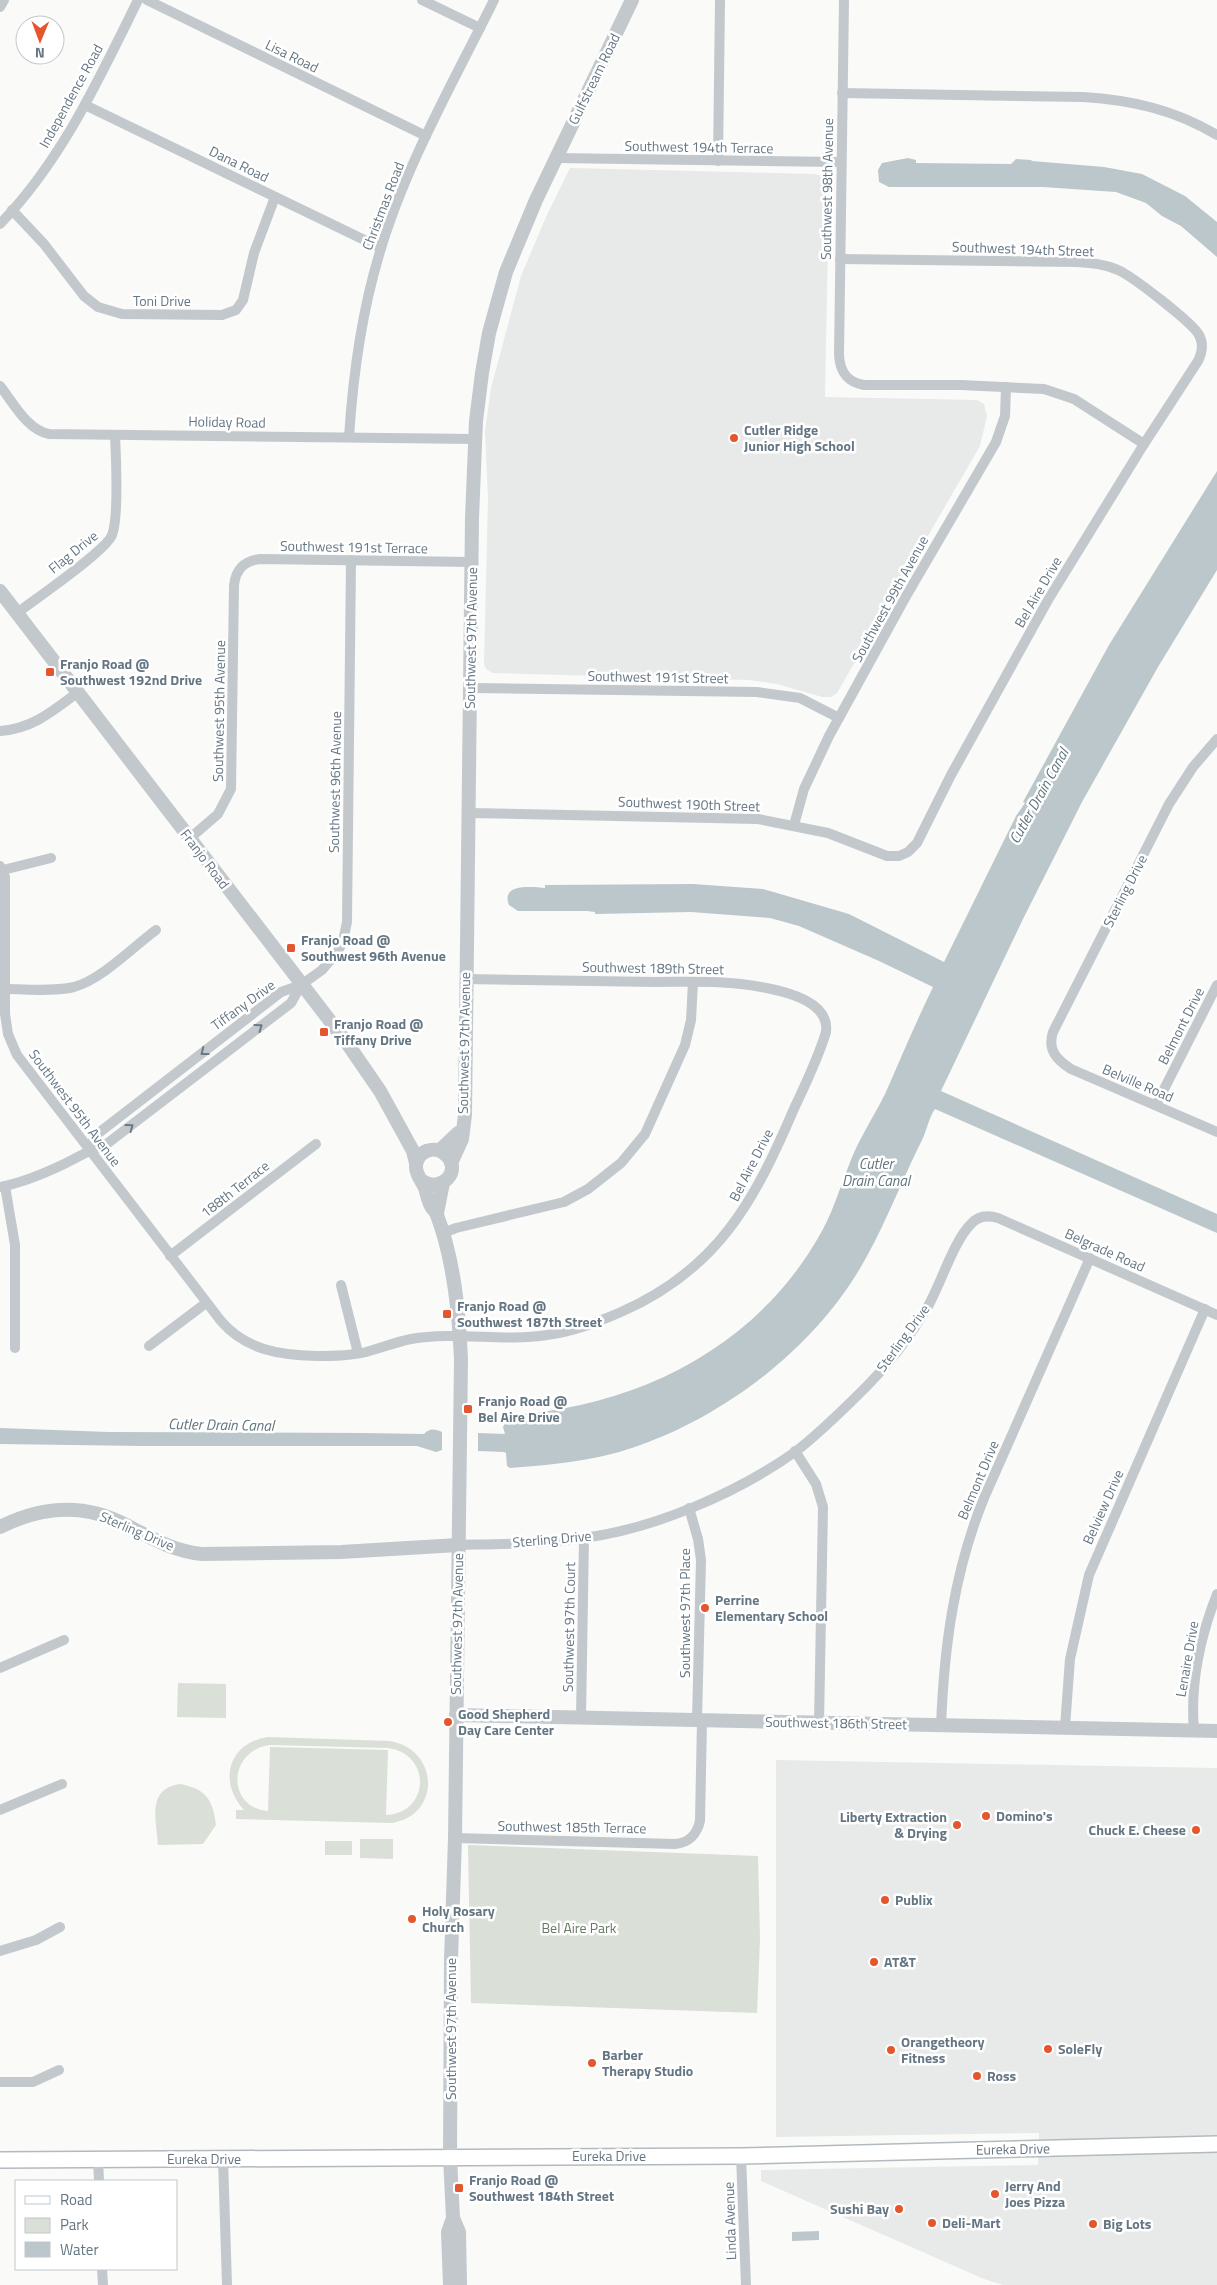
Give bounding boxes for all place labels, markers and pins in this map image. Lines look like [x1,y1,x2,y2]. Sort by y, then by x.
place label: Cutler Ridge Junior High School [744,419,855,456]
marker: Cutler Ridge Junior High School [728,432,740,444]
place label: Franjo Road @ Southwest 192nd Drive [60,653,202,690]
marker: Franjo Road @ Southwest 192nd Drive [44,666,56,678]
place label: Franjo Road @ Southwest 96th Avenue [301,929,446,966]
marker: Franjo Road @ Southwest 96th Avenue [285,942,297,954]
place label: Franjo Road @ Tiffany Drive [334,1013,423,1050]
marker: Franjo Road @ Tiffany Drive [318,1026,330,1038]
place label: Franjo Road @ Southwest 187th Street [457,1295,602,1332]
marker: Franjo Road @ Southwest 187th Street [441,1308,453,1320]
place label: Franjo Road @ Bel Aire Drive [478,1390,567,1427]
marker: Franjo Road @ Bel Aire Drive [462,1403,474,1415]
place label: Perrine Elementary School [715,1589,828,1626]
marker: Perrine Elementary School [699,1602,711,1614]
place label: Good Shepherd Day Care Center [458,1703,554,1740]
marker: Good Shepherd Day Care Center [442,1716,454,1728]
place label: Domino's [996,1805,1053,1826]
place label: Liberty Extraction & Drying [840,1806,948,1843]
marker: Domino's [980,1810,992,1822]
marker: Liberty Extraction & Drying [951,1819,963,1831]
place label: Chuck E. Cheese [1089,1819,1186,1840]
marker: Chuck E. Cheese [1190,1824,1202,1836]
place label: Publix [895,1889,933,1910]
marker: Publix [879,1894,891,1906]
place label: Holy Rosary Church [422,1900,495,1937]
marker: Holy Rosary Church [406,1913,418,1925]
place label: AT&T [884,1951,916,1972]
marker: AT&T [868,1956,880,1968]
place label: Orangetheory Fitness [901,2031,984,2068]
place label: SoleFly [1058,2038,1102,2059]
marker: SoleFly [1042,2043,1054,2055]
place label: Barber Therapy Studio [602,2044,693,2081]
marker: Orangetheory Fitness [885,2044,897,2056]
marker: Barber Therapy Studio [586,2057,598,2069]
place label: Ross [987,2065,1017,2086]
marker: Ross [971,2070,983,2082]
place label: Franjo Road @ Southwest 184th Street [469,2169,614,2206]
place label: Jerry And Joes Pizza [1005,2175,1065,2212]
marker: Franjo Road @ Southwest 184th Street [453,2182,465,2194]
marker: Jerry And Joes Pizza [989,2188,1001,2200]
place label: Sushi Bay [830,2198,889,2219]
marker: Sushi Bay [893,2203,905,2215]
place label: Deli-Mart [942,2212,1001,2233]
place label: Big Lots [1103,2213,1152,2234]
marker: Deli-Mart [926,2217,938,2229]
marker: Big Lots [1087,2218,1099,2230]

